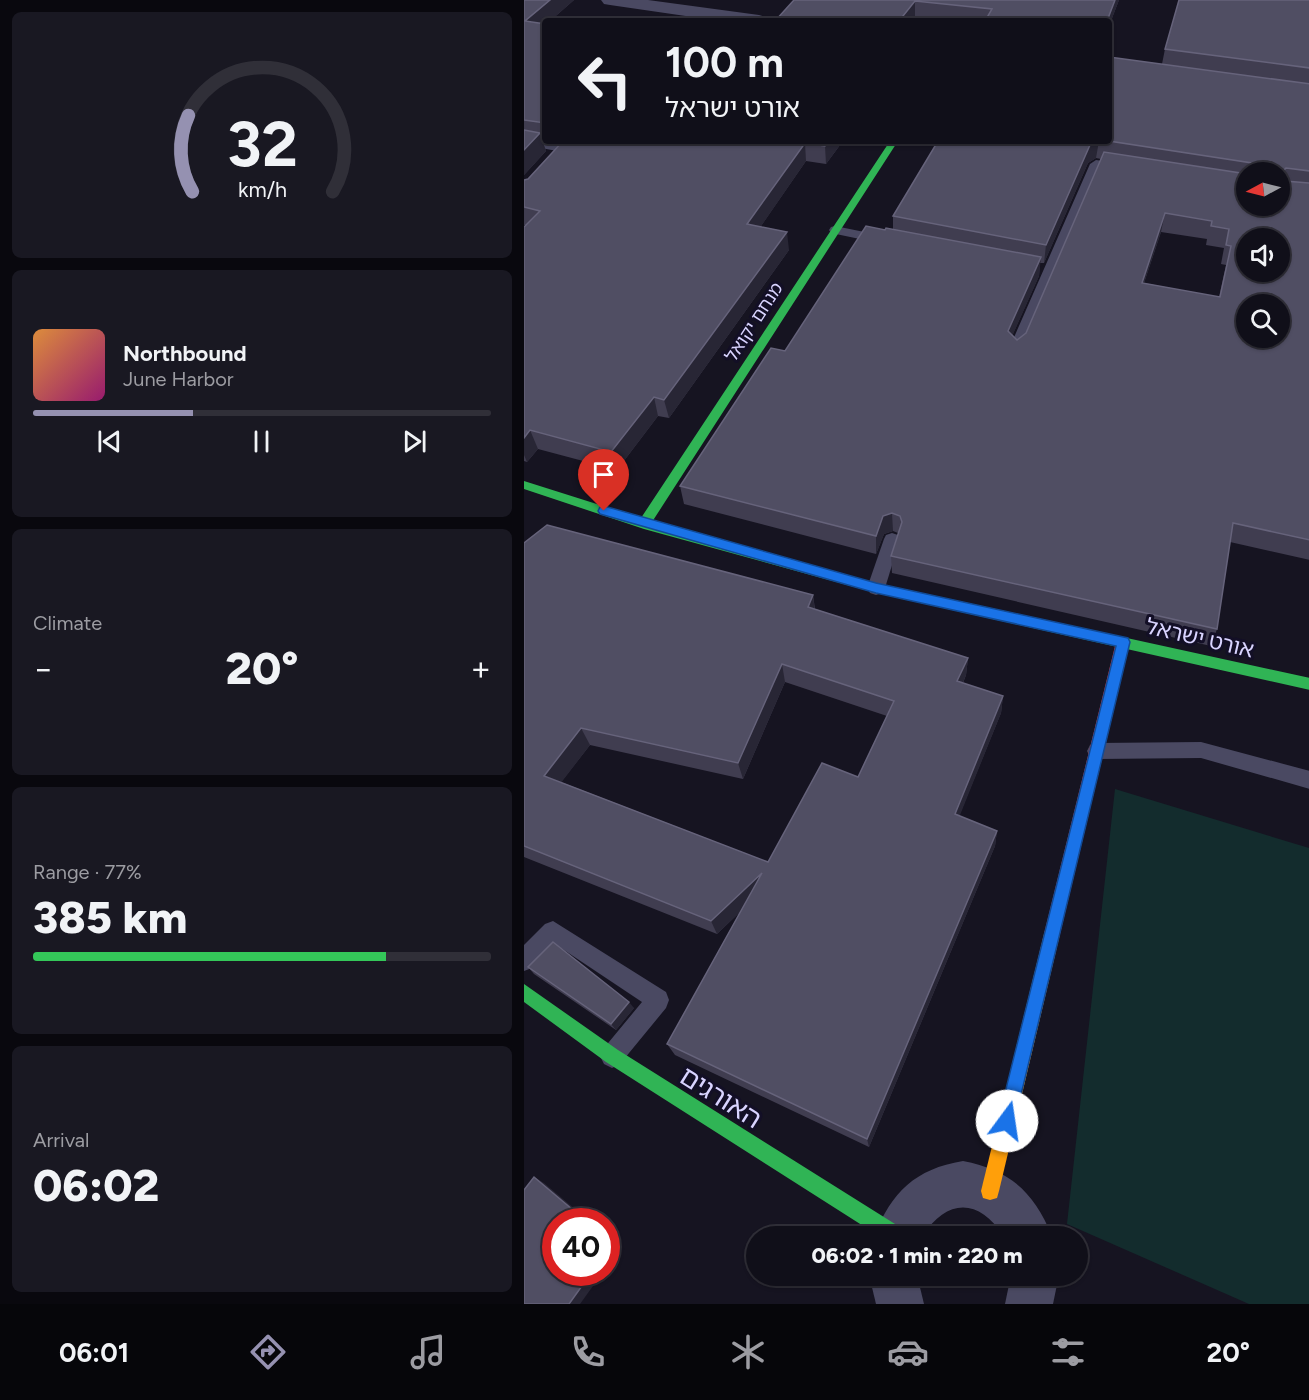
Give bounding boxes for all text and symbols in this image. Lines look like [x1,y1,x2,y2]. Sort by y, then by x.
text: 100 m [665,37,784,88]
icon: left [566,42,644,120]
text: אורט ישראל [665,91,800,124]
text: 32 [227,107,297,182]
north arrow [1236,162,1290,216]
map controls [1236,162,1290,348]
text: km/h [238,178,286,203]
button: sound [1236,228,1290,282]
street label: מנחם יקואל [720,278,788,366]
button: search [1236,294,1290,348]
text: Northbound [123,340,247,367]
text: June Harbor [123,367,234,391]
icon: previous [93,425,126,458]
icon: pause [245,425,278,458]
icon: next [398,425,431,458]
pin [578,449,629,511]
icon: arrive [587,458,620,491]
text: Climate [33,611,102,635]
street label: אורט ישראל [1143,612,1257,664]
text: 20° [225,641,299,695]
text: − [33,649,54,688]
text: + [470,649,491,688]
text: Range · 77% [33,860,142,884]
text: 385 km [33,890,188,944]
street label: האורגים [674,1059,768,1135]
position arrow [975,1089,1039,1153]
text: Arrival [33,1128,89,1152]
text: 06:02 [33,1158,159,1212]
speed limit sign: 40 [542,1208,620,1286]
text: 06:02 · 1 min · 220 m [811,1242,1023,1269]
icon: directions [247,1331,289,1373]
icon: music [407,1331,449,1373]
icon: phone [567,1331,609,1373]
icon: climate [727,1331,769,1373]
icon: car [887,1331,929,1373]
icon: filters [1047,1331,1089,1373]
text: 06:01 [59,1336,129,1369]
text: 20° [1207,1336,1250,1369]

